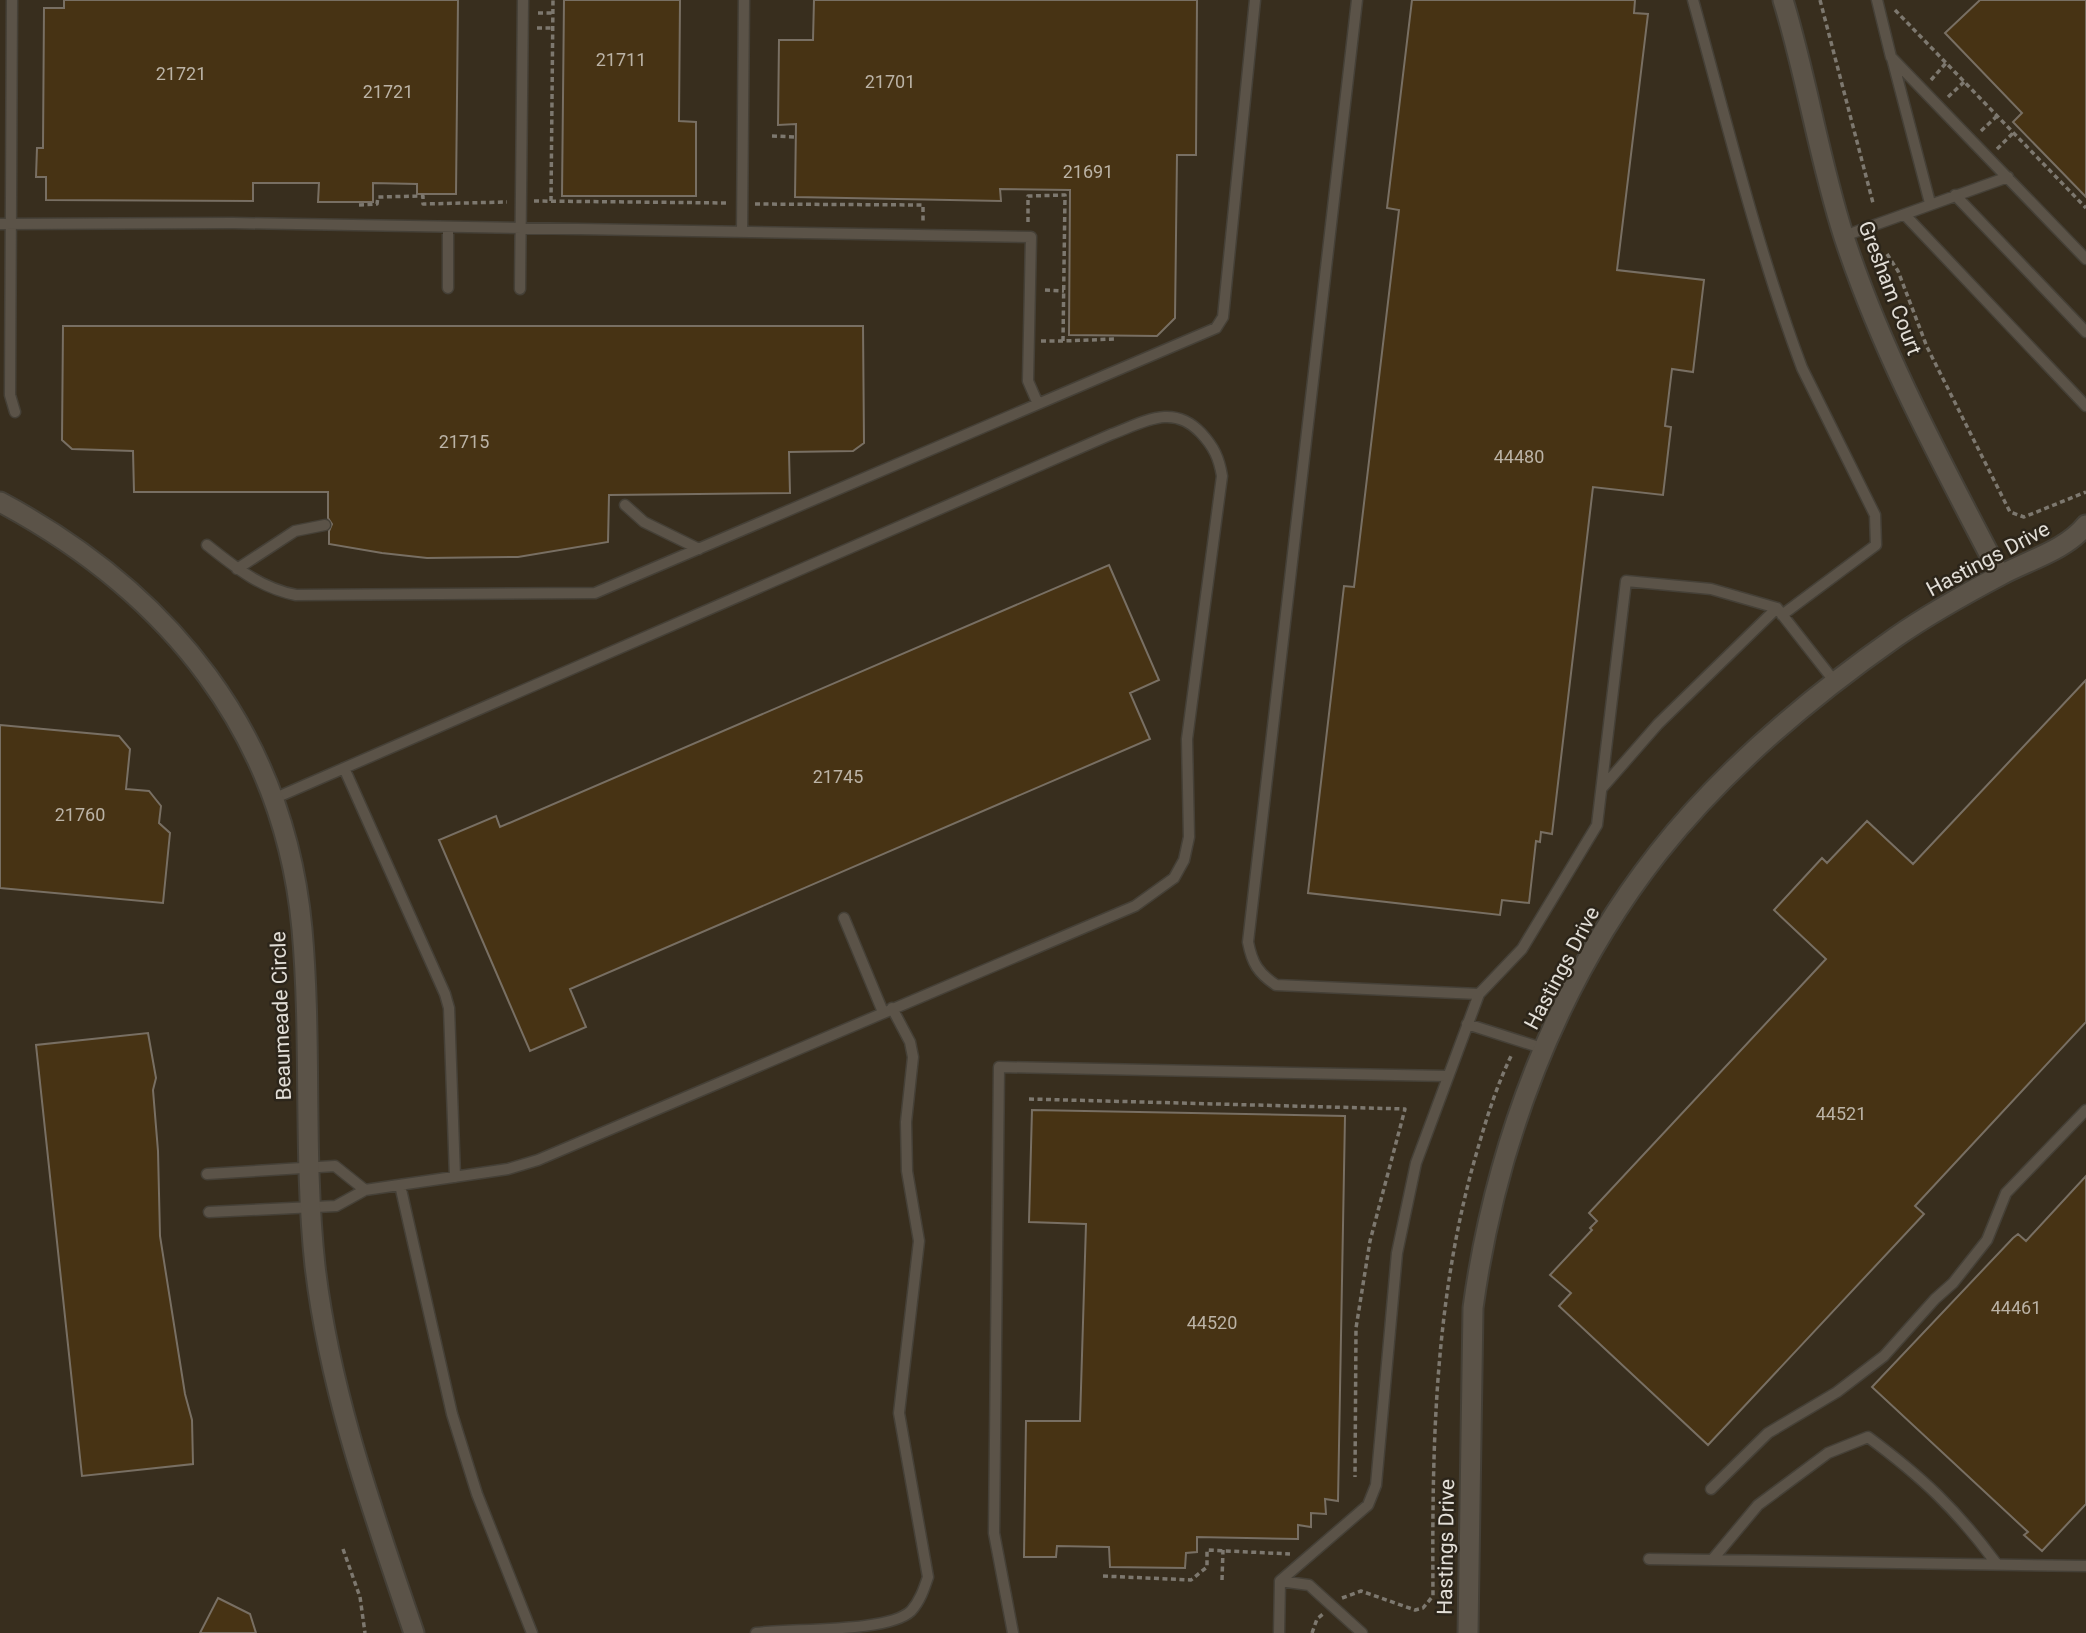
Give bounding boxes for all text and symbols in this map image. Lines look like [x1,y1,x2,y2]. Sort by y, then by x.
house number: 21711 [596,49,646,70]
house number: 21721 [156,63,206,84]
house number: 21701 [865,71,915,92]
house number: 21721 [363,81,413,102]
house number: 21691 [1063,161,1113,182]
street label: Gresham Court [1853,218,1927,358]
house number: 21715 [439,431,489,452]
house number: 44480 [1494,446,1544,467]
street label: Hastings Drive [1922,517,2054,601]
house number: 21745 [813,766,863,787]
house number: 21760 [55,804,105,825]
street label: Hastings Drive [1520,902,1604,1034]
street label: Beaumeade Circle [266,931,296,1101]
house number: 44521 [1816,1103,1866,1124]
house number: 44461 [1991,1297,2041,1318]
house number: 44520 [1187,1312,1237,1333]
street label: Hastings Drive [1433,1479,1459,1615]

